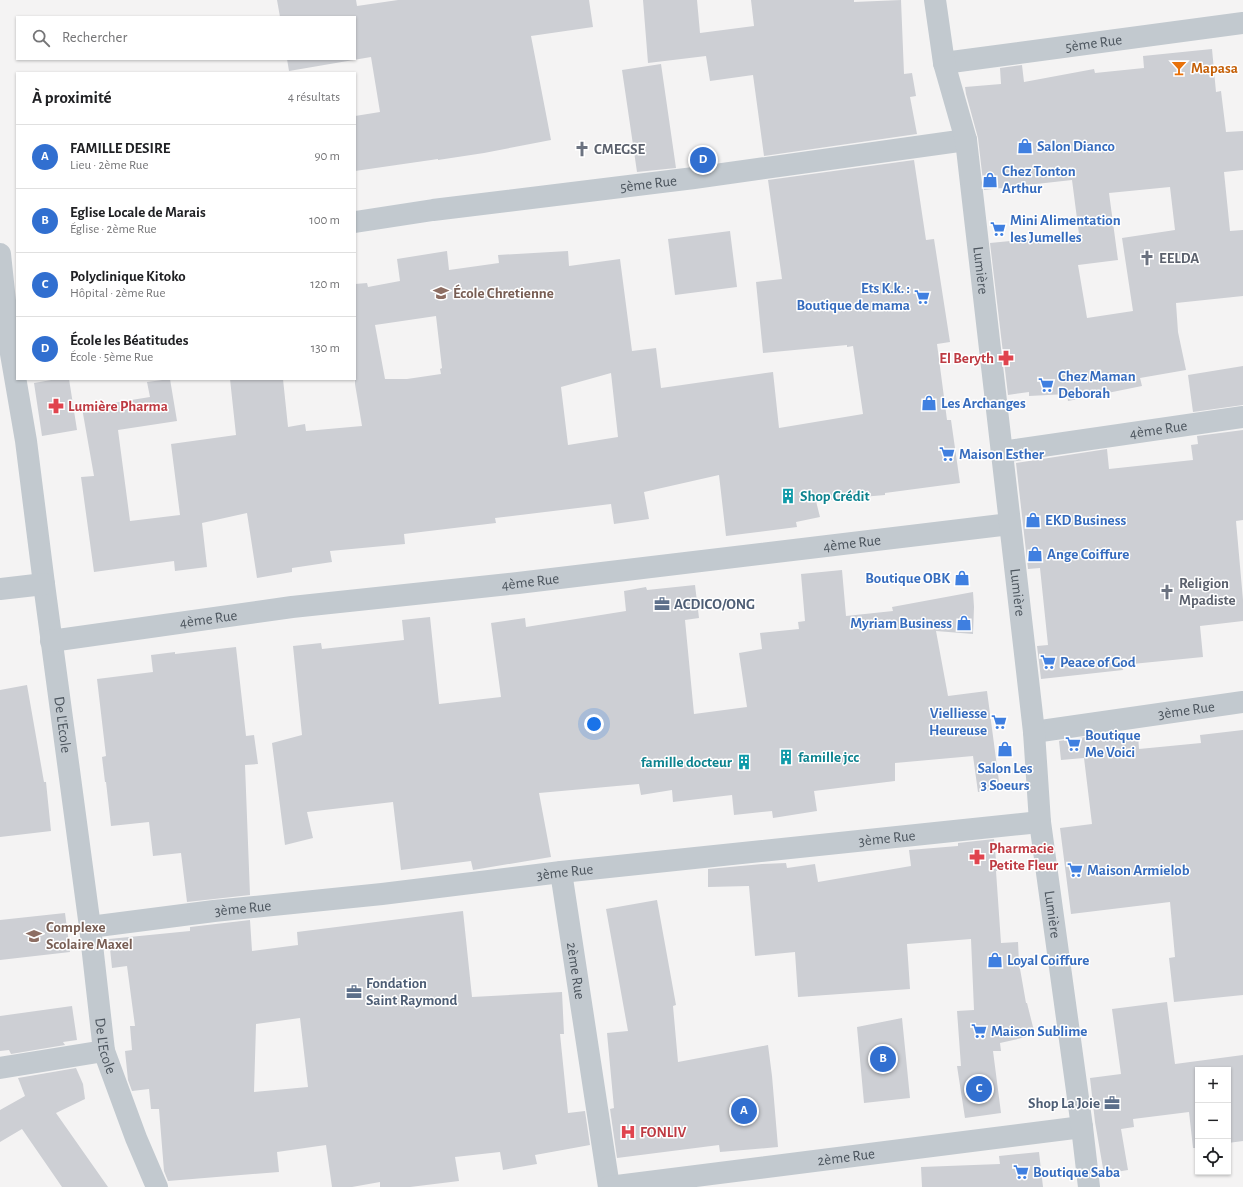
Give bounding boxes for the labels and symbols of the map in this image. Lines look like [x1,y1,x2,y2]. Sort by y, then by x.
street label: 5ème Rue [1064,32,1123,54]
bar icon: Mapasa [1170,59,1188,77]
place label: Mapasa [1191,61,1238,76]
shop icon: Salon Dianco [1016,137,1034,155]
place label: Salon Dianco [1037,139,1115,154]
church icon: CMEGSE [573,140,591,158]
place label: CMEGSE [594,142,646,157]
pin: D [690,145,716,175]
place label: Chez Tonton Arthur [1002,164,1076,196]
shop icon: Chez Tonton Arthur [981,171,999,189]
street label: 5ème Rue [619,173,678,195]
place label: Mini Alimentation les Jumelles [1010,213,1121,245]
supermarket icon: Mini Alimentation les Jumelles [989,220,1007,238]
street label: Lumière [971,246,991,295]
church icon: EELDA [1138,249,1156,267]
place label: EELDA [1159,251,1199,266]
place label: Ets K.k. : Boutique de mama [796,281,910,313]
school or university icon: École Chretienne [432,284,450,302]
place label: École Chretienne [453,284,554,301]
supermarket icon: Ets K.k. : Boutique de mama [913,288,931,306]
pharmacy icon: El Beryth [997,349,1015,367]
place label: El Beryth [939,351,994,366]
place label: Chez Maman Deborah [1058,369,1136,401]
supermarket icon: Chez Maman Deborah [1037,376,1055,394]
shop icon: Les Archanges [920,394,938,412]
place label: Les Archanges [941,396,1026,411]
pharmacy icon: Lumière Pharma [47,397,65,415]
place label: Lumière Pharma [68,399,168,414]
street label: 4ème Rue [1129,418,1188,441]
supermarket icon: Maison Esther [938,445,956,463]
place label: Maison Esther [959,447,1045,462]
building icon: Shop Crédit [779,487,797,505]
place label: Shop Crédit [800,489,870,504]
shop icon: EKD Business [1024,511,1042,529]
place label: EKD Business [1045,513,1126,528]
street label: 4ème Rue [822,532,882,554]
shop icon: Ange Coiffure [1026,545,1044,563]
place label: Ange Coiffure [1047,547,1129,562]
street label: Lumière [1008,568,1028,617]
shop icon: Boutique OBK [953,569,971,587]
street label: 4ème Rue [501,571,560,592]
place label: Boutique OBK [865,571,950,586]
place label: Religion Mpadiste [1179,576,1236,608]
church icon: Religion Mpadiste [1158,583,1176,601]
office icon: ACDICO/ONG [653,595,671,613]
place label: ACDICO/ONG [674,597,755,612]
street label: 4ème Rue [179,607,238,630]
shop icon: Myriam Business [955,614,973,632]
place label: Myriam Business [850,616,952,631]
supermarket icon: Peace of God [1039,653,1057,671]
place label: Peace of God [1060,655,1136,670]
street label: De L'Ecole [52,695,74,754]
street label: 3ème Rue [1157,699,1216,722]
place label: Vielliesse Heureuse [929,706,987,738]
supermarket icon: Vielliesse Heureuse [990,713,1008,731]
your location [584,714,604,734]
place label: Boutique Me Voici [1085,728,1141,760]
supermarket icon: Boutique Me Voici [1064,735,1082,753]
shop icon: Salon Les 3 Soeurs [996,740,1014,758]
building icon: famille jcc [777,748,795,766]
place label: famille jcc [798,750,859,765]
building icon: famille docteur [735,753,753,771]
place label: famille docteur [641,755,733,770]
place label: Salon Les 3 Soeurs [977,761,1033,793]
street label: 3ème Rue [858,828,916,848]
place label: Pharmacie Petite Fleur [989,841,1059,873]
pharmacy icon: Pharmacie Petite Fleur [968,848,986,866]
street label: 3ème Rue [535,861,594,882]
supermarket icon: Maison Armielob [1066,861,1084,879]
place label: Maison Armielob [1087,863,1190,878]
street label: Lumière [1042,889,1063,939]
street label: 3ème Rue [214,898,272,918]
place label: Complexe Scolaire Maxel [46,920,133,952]
school or university icon: Complexe Scolaire Maxel [25,927,43,945]
street label: 2ème Rue [564,941,588,1001]
shop icon: Loyal Coiffure [986,951,1004,969]
place label: Loyal Coiffure [1007,953,1089,968]
place label: Fondation Saint Raymond [366,976,457,1008]
office icon: Fondation Saint Raymond [345,983,363,1001]
street label: De L'Ecole [93,1017,119,1076]
supermarket icon: Maison Sublime [970,1022,988,1040]
place label: Maison Sublime [991,1024,1087,1039]
pin: B [870,1044,896,1074]
pin: C [966,1074,992,1104]
office icon: Shop La Joie [1103,1094,1121,1112]
pin: A [731,1096,757,1126]
place label: Shop La Joie [1028,1096,1100,1111]
hospital icon: FONLIV [619,1123,637,1141]
place label: FONLIV [640,1125,687,1140]
street label: 2ème Rue [817,1146,876,1168]
supermarket icon: Boutique Saba [1012,1163,1030,1181]
place label: Boutique Saba [1033,1165,1120,1180]

